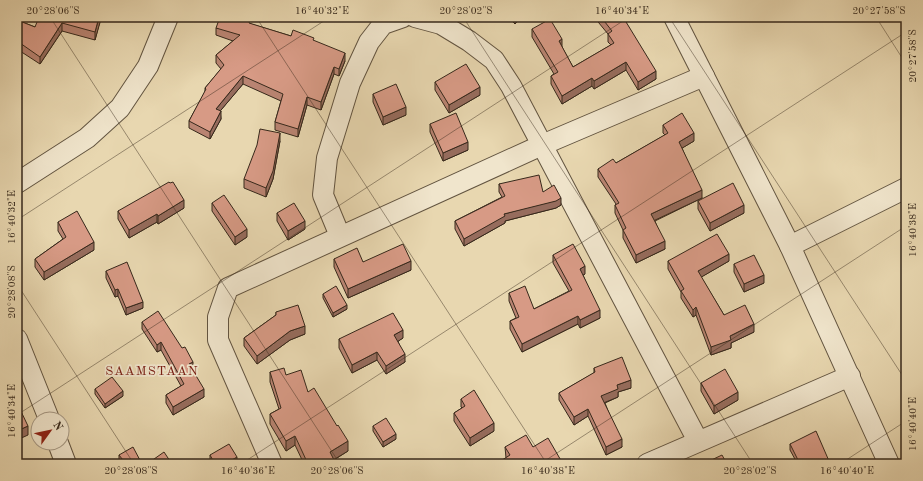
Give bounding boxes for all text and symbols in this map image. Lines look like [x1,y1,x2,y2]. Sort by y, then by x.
text: 20°28'06"S [26,6,80,16]
text: 16°40'32"E [295,6,349,16]
text: 20°28'02"S [439,6,493,16]
text: 16°40'34"E [595,6,649,16]
text: 20°27'58"S [852,6,906,16]
text: 20°27'58"S [908,29,918,83]
text: 16°40'32"E [7,190,17,244]
text: 16°40'38"E [908,203,918,257]
text: 20°28'08"S [7,265,17,319]
district label: SAAMSTAAN [105,365,199,378]
text: 16°40'34"E [7,384,17,438]
text: 16°40'40"E [908,397,918,451]
north arrow [30,411,70,451]
text: N [50,420,64,433]
text: 20°28'08"S [104,466,158,476]
text: 16°40'36"E [221,466,275,476]
text: 20°28'06"S [310,466,364,476]
text: 16°40'38"E [521,466,575,476]
text: 20°28'02"S [723,466,777,476]
text: 16°40'40"E [820,466,874,476]

